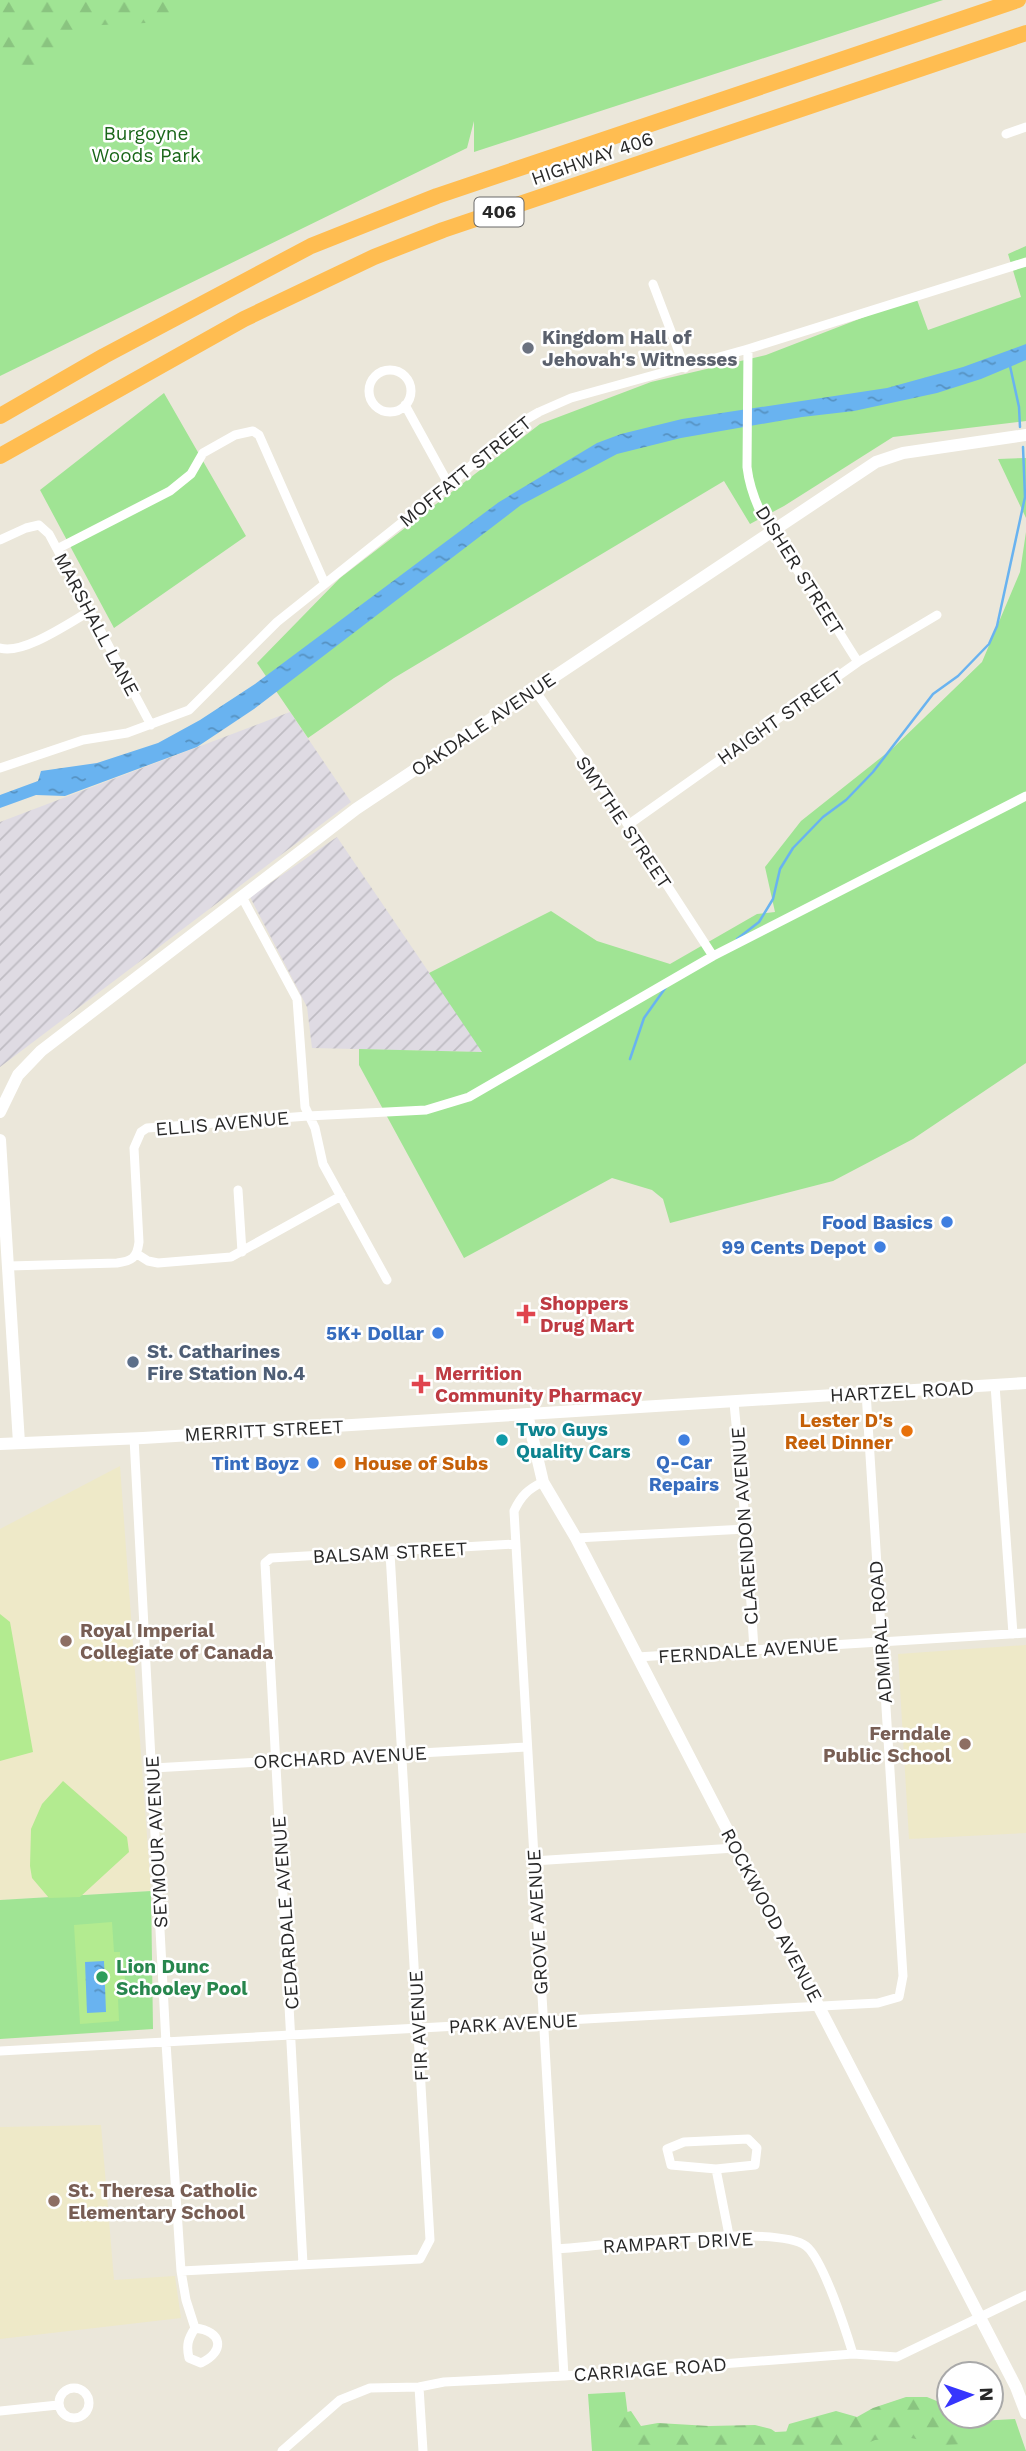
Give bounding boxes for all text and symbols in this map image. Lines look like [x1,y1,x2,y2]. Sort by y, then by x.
park label: Burgoyne Woods Park [91,122,201,167]
street label: HIGHWAY 406 [528,127,656,190]
road number: 406 [475,197,524,226]
place label: Kingdom Hall of Jehovah's Witnesses [542,326,737,371]
marker: Kingdom Hall of Jehovah's Witnesses [520,340,536,356]
street label: MOFFATT STREET [395,411,536,532]
street label: DISHER STREET [751,501,849,639]
street label: MARSHALL LANE [49,549,144,700]
street label: HAIGHT STREET [713,665,848,769]
street label: OAKDALE AVENUE [407,668,560,781]
street label: SMYTHE STREET [571,752,676,893]
street label: ELLIS AVENUE [154,1106,290,1141]
place label: Food Basics [822,1211,933,1234]
marker: Food Basics [939,1214,955,1230]
place label: 99 Cents Depot [721,1236,867,1259]
marker: 99 Cents Depot [872,1239,888,1255]
place label: Shoppers Drug Mart [540,1292,635,1337]
marker: Shoppers Drug Mart [518,1306,534,1322]
place label: 5K+ Dollar [326,1322,425,1345]
marker: 5K+ Dollar [430,1325,446,1341]
place label: St. Catharines Fire Station No.4 [147,1340,305,1385]
marker: St. Catharines Fire Station No.4 [125,1354,141,1370]
place label: Merrition Community Pharmacy [435,1362,642,1407]
marker: Merrition Community Pharmacy [413,1376,429,1392]
street label: HARTZEL ROAD [829,1376,975,1407]
place label: Lester D's Reel Dinner [785,1409,894,1454]
street label: MERRITT STREET [184,1415,344,1446]
place label: Two Guys Quality Cars [516,1418,631,1463]
marker: Lester D's Reel Dinner [899,1423,915,1439]
street label: CLARENDON AVENUE [726,1426,763,1626]
marker: Two Guys Quality Cars [494,1432,510,1448]
marker: Q-Car Repairs [676,1432,692,1448]
place label: Q-Car Repairs [649,1451,719,1496]
place label: Tint Boyz [212,1452,299,1475]
place label: House of Subs [354,1452,488,1475]
marker: Tint Boyz [305,1455,321,1471]
marker: House of Subs [332,1455,348,1471]
street label: BALSAM STREET [312,1537,468,1568]
street label: ADMIRAL ROAD [864,1560,897,1704]
place label: Royal Imperial Collegiate of Canada [80,1619,273,1664]
marker: Royal Imperial Collegiate of Canada [58,1633,74,1649]
street label: FERNDALE AVENUE [657,1633,839,1668]
place label: Ferndale Public School [823,1722,952,1767]
marker: Ferndale Public School [957,1736,973,1752]
street label: ORCHARD AVENUE [253,1741,427,1774]
street label: SEYMOUR AVENUE [141,1755,172,1929]
street label: CEDARDALE AVENUE [267,1815,304,2011]
street label: ROCKWOOD AVENUE [716,1824,827,2006]
street label: GROVE AVENUE [522,1849,553,1995]
place label: Lion Dunc Schooley Pool [116,1955,248,2000]
marker: Lion Dunc Schooley Pool [94,1969,110,1985]
street label: FIR AVENUE [404,1970,433,2082]
street label: PARK AVENUE [448,2009,578,2038]
place label: St. Theresa Catholic Elementary School [68,2179,258,2224]
marker: St. Theresa Catholic Elementary School [46,2193,62,2209]
street label: RAMPART DRIVE [602,2227,754,2258]
street label: CARRIAGE ROAD [573,2353,727,2386]
north arrow [935,2360,1005,2430]
text: N [975,2387,998,2402]

